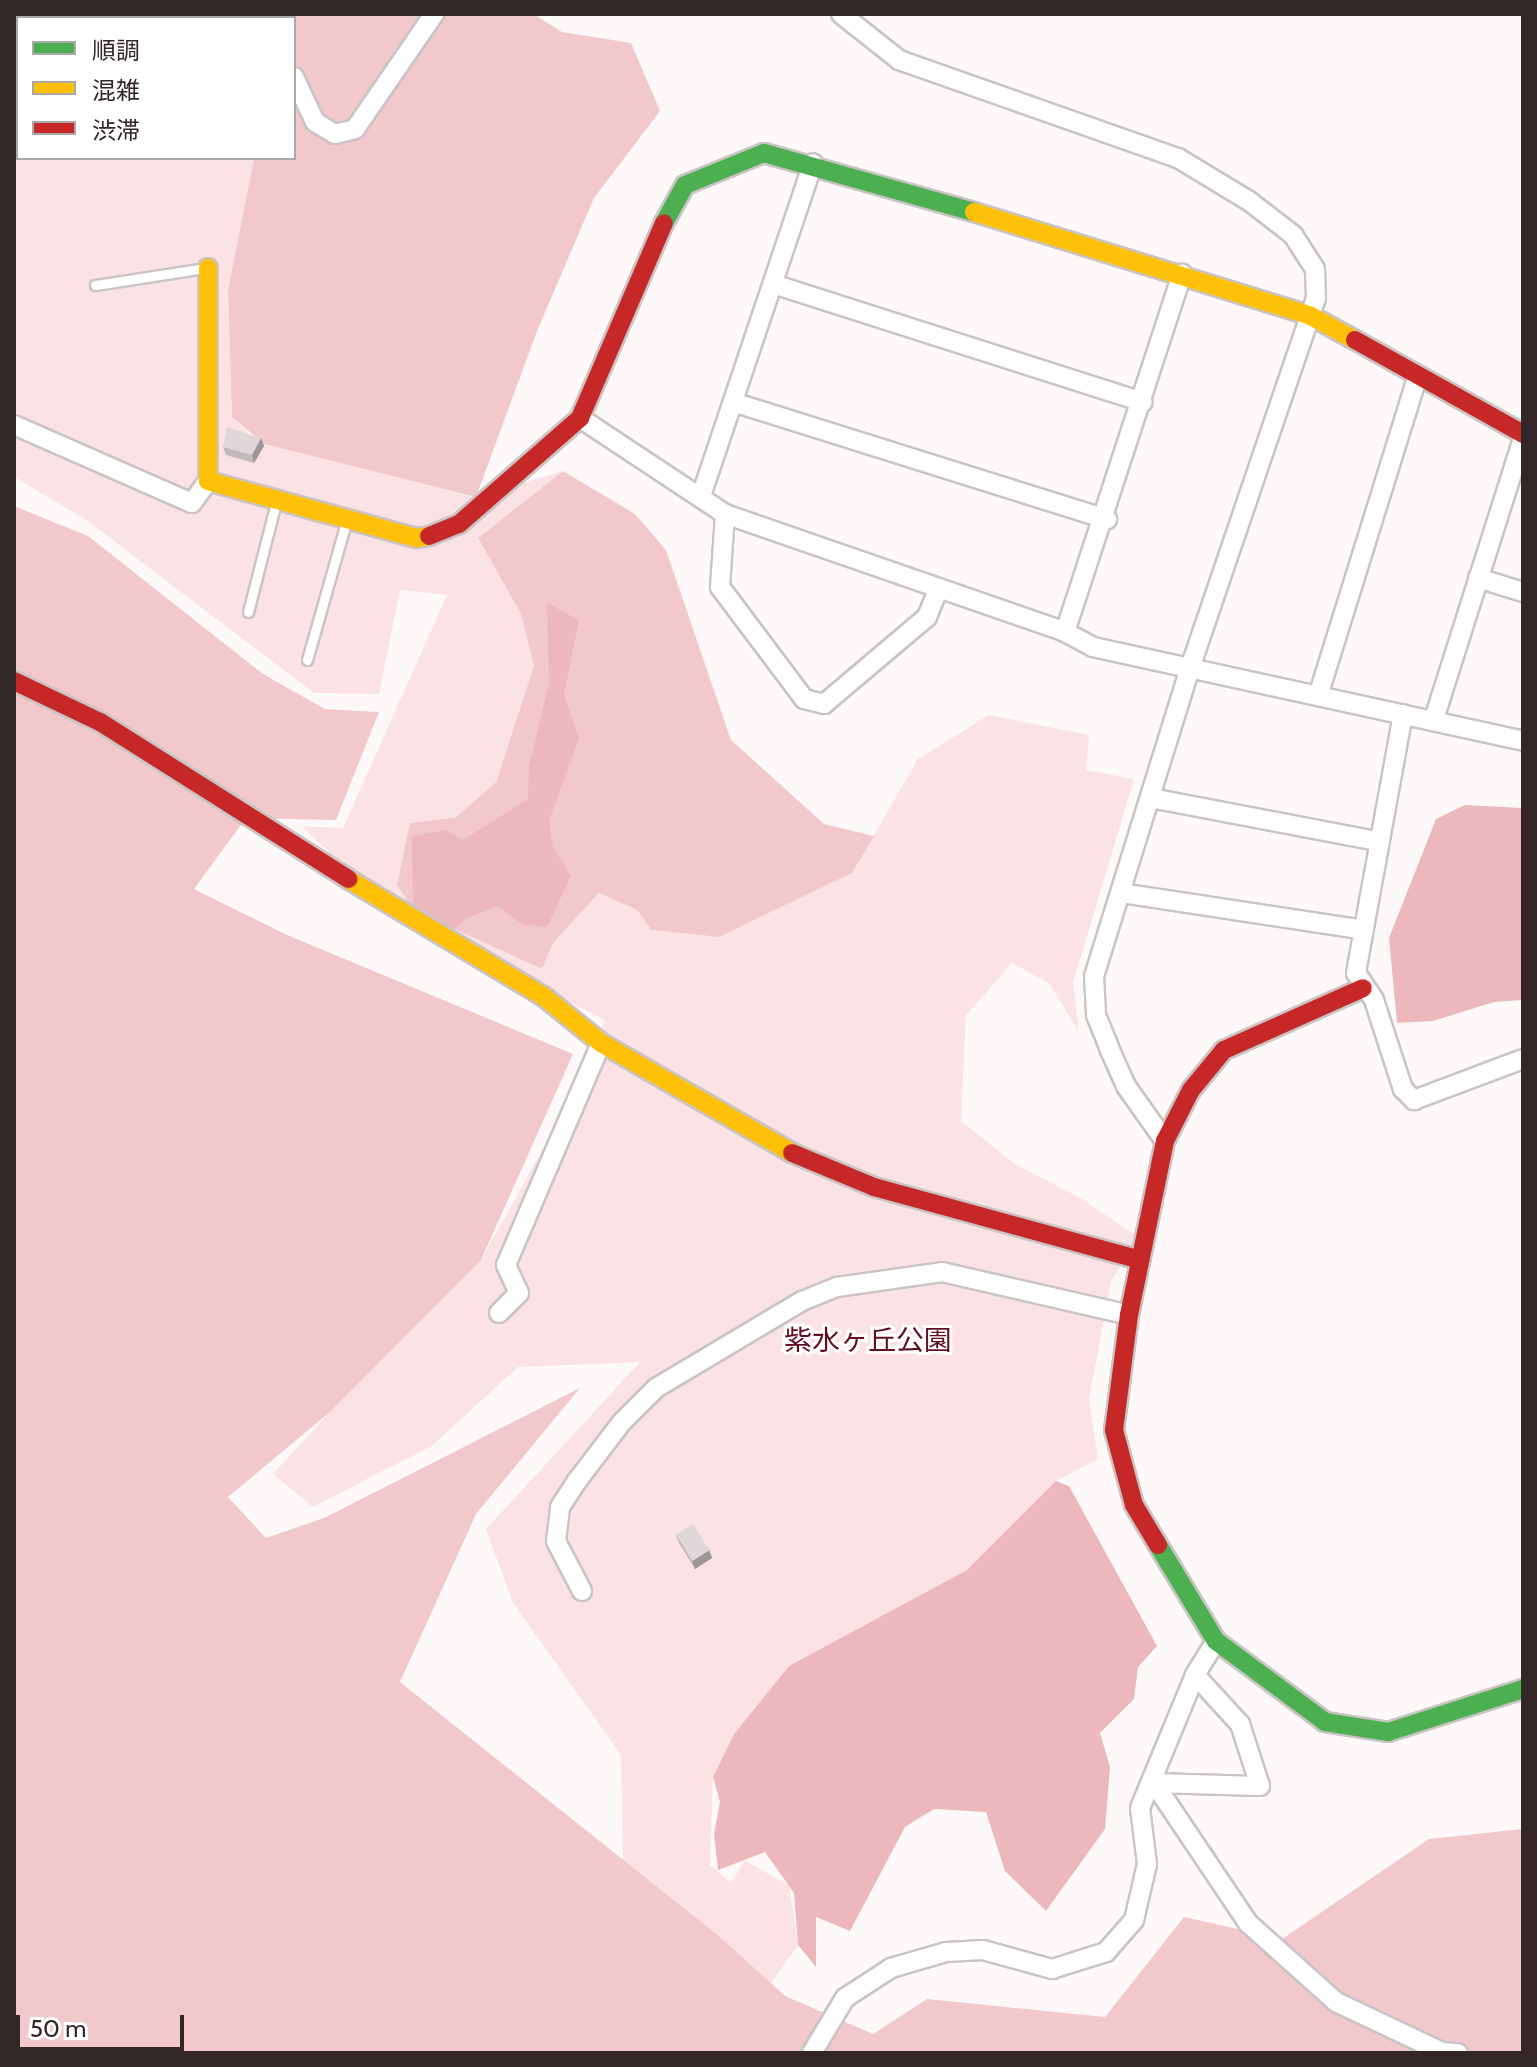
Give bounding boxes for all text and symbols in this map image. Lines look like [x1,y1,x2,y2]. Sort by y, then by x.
legend [16,16,296,160]
text: 順調 [92,36,140,65]
text: 混雑 [92,76,140,105]
text: 渋滞 [92,116,140,145]
park label: 紫水ヶ丘公園 [784,1323,952,1357]
scale bar [20,1999,188,2049]
text: 50 m [30,2014,86,2043]

